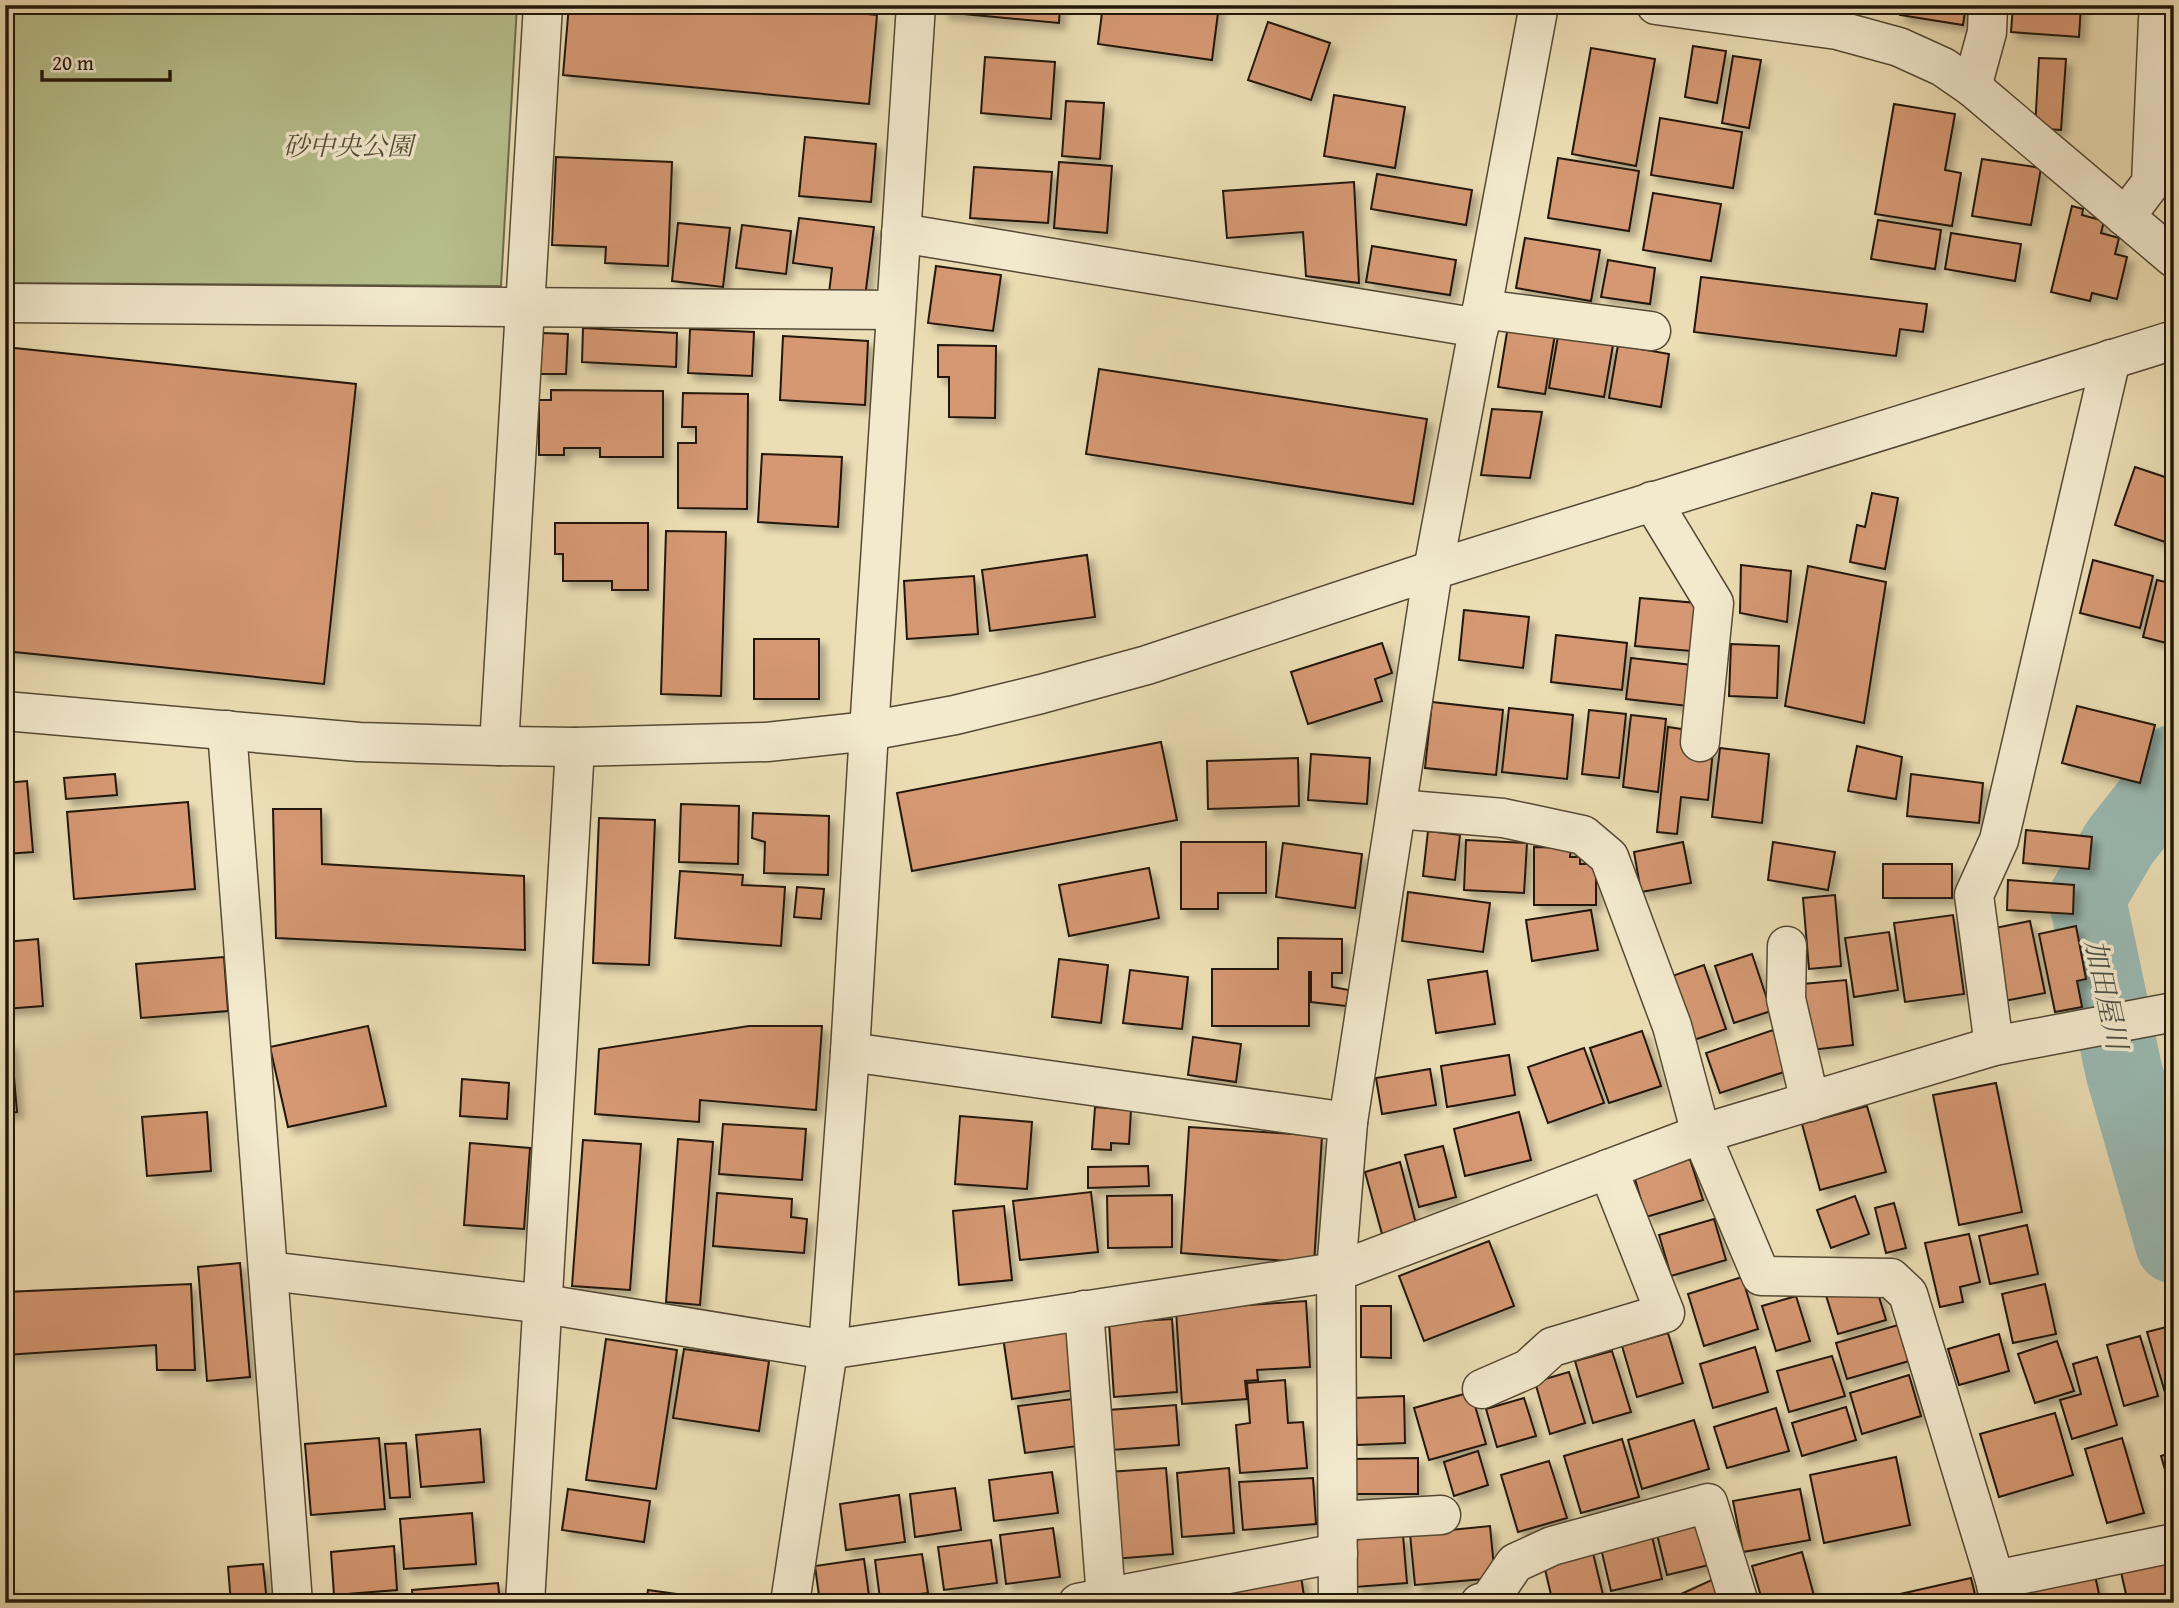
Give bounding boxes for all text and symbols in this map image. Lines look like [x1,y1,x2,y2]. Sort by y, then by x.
scale bar [42,38,170,82]
text: 20 m [52,47,94,78]
park label: 砂中央公園 [283,126,417,165]
water label: 加田屋川 [2075,935,2139,1056]

